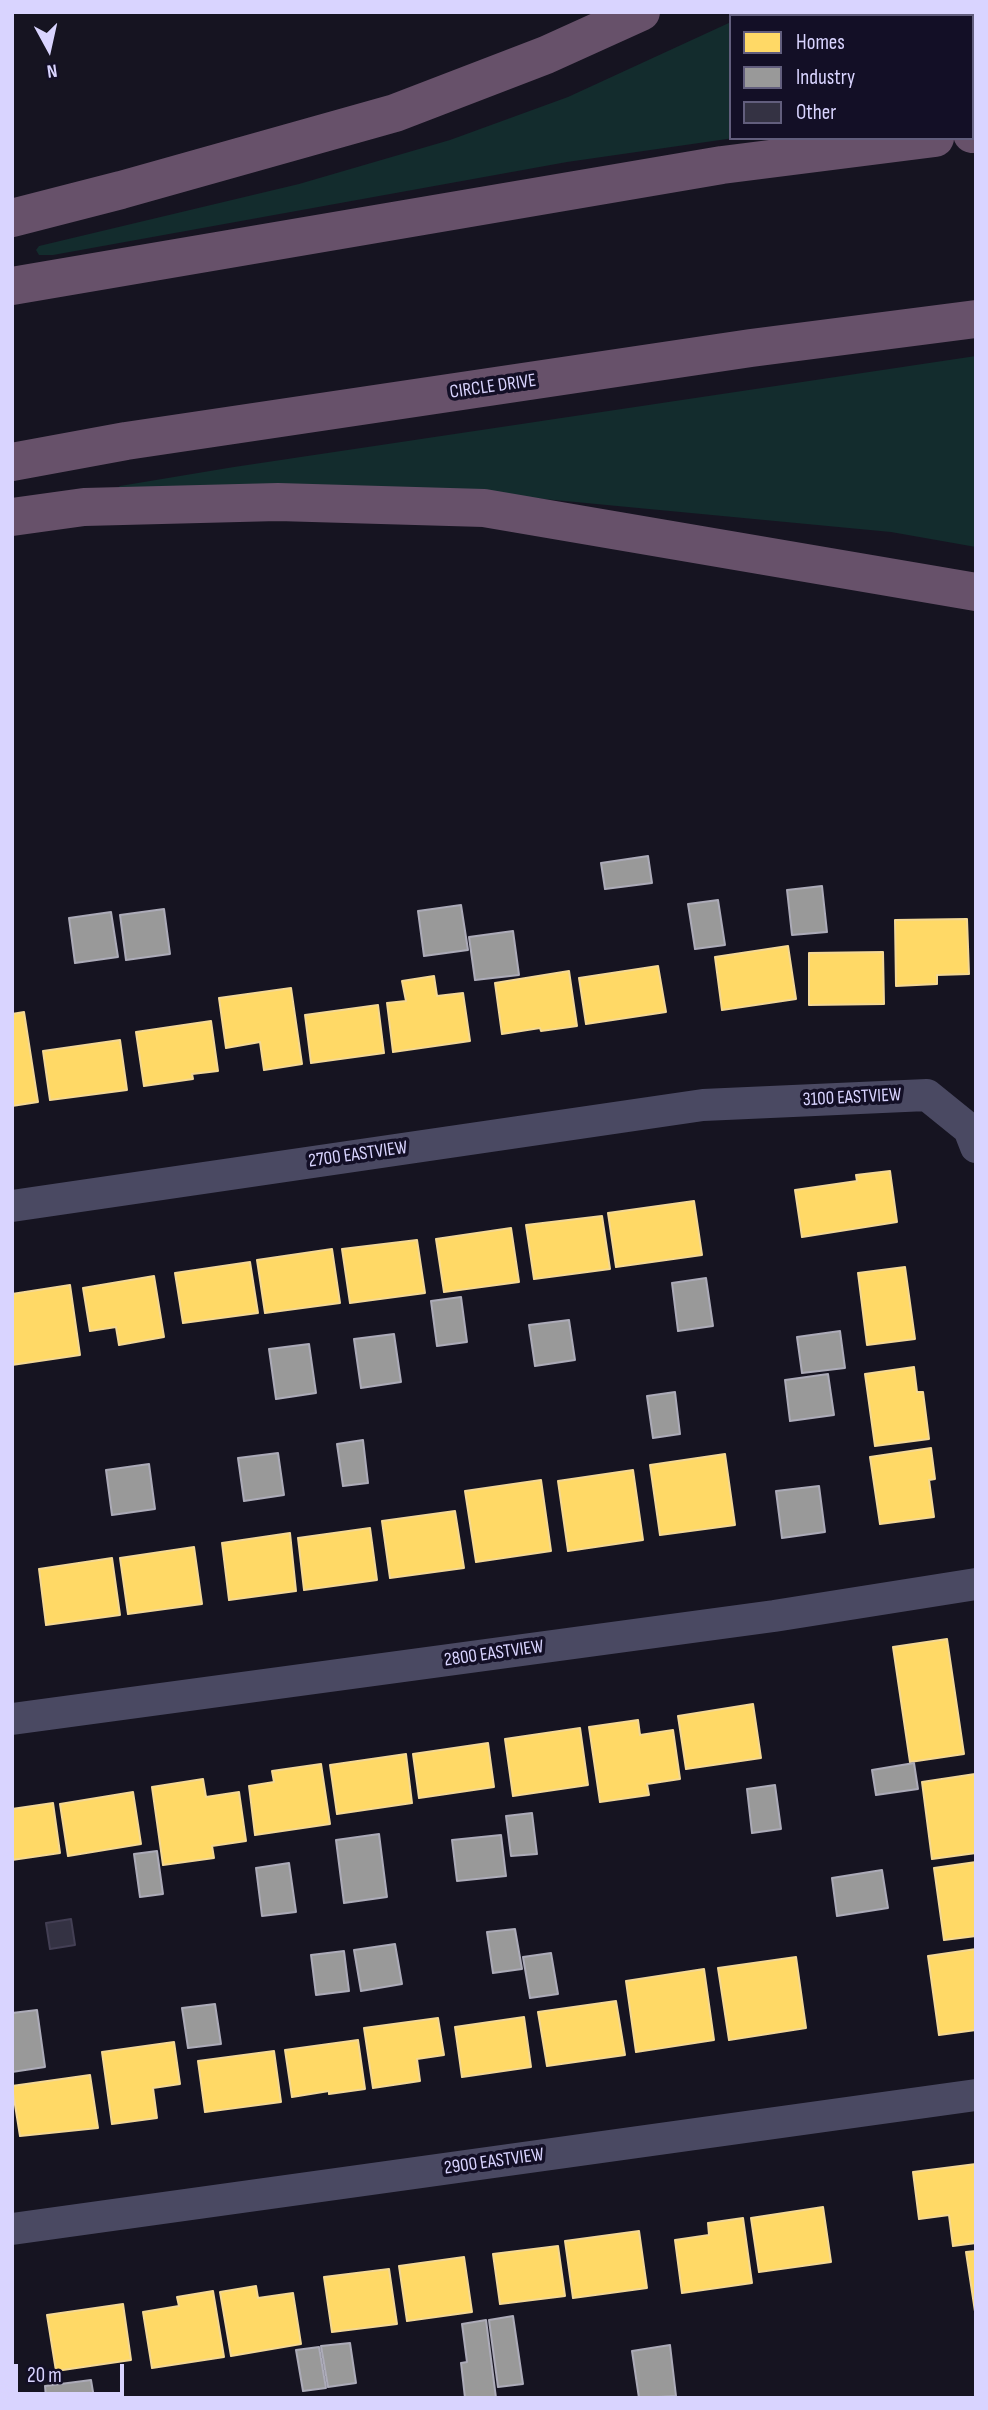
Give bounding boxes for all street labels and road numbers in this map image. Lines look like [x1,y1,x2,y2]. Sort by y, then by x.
street label: CIRCLE DRIVE [448,370,538,404]
street label: 3100 EASTVIEW [802,1084,902,1112]
street label: 2700 EASTVIEW [307,1137,409,1173]
street label: 2800 EASTVIEW [443,1636,545,1672]
street label: 2900 EASTVIEW [443,2144,545,2180]

